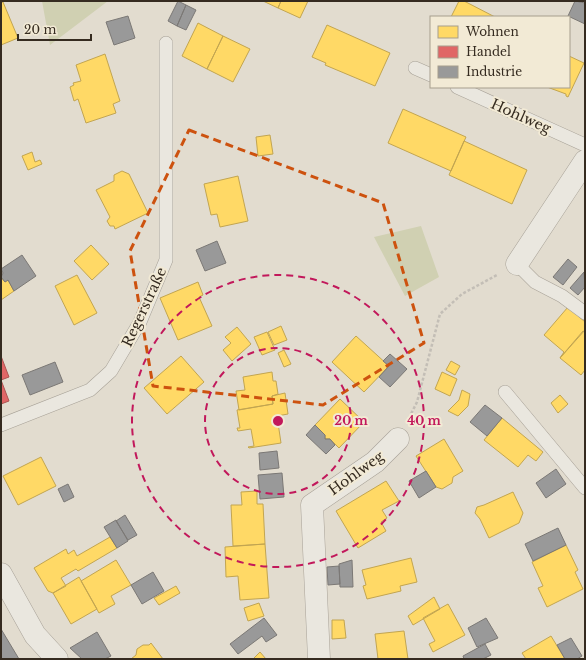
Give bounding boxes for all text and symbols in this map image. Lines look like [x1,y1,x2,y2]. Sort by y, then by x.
scale bar [18,16,91,42]
legend [430,16,570,88]
text: 20 m [24,22,56,37]
text: Wohnen [465,24,519,39]
text: Handel [466,44,511,59]
text: Industrie [466,64,522,79]
street label: Hohlweg [488,95,554,137]
street label: Regerstraße [118,264,170,350]
text: 20 m [334,413,368,428]
text: 40 m [407,413,441,428]
centre of rings [271,414,285,428]
street label: Hohlweg [325,447,388,499]

